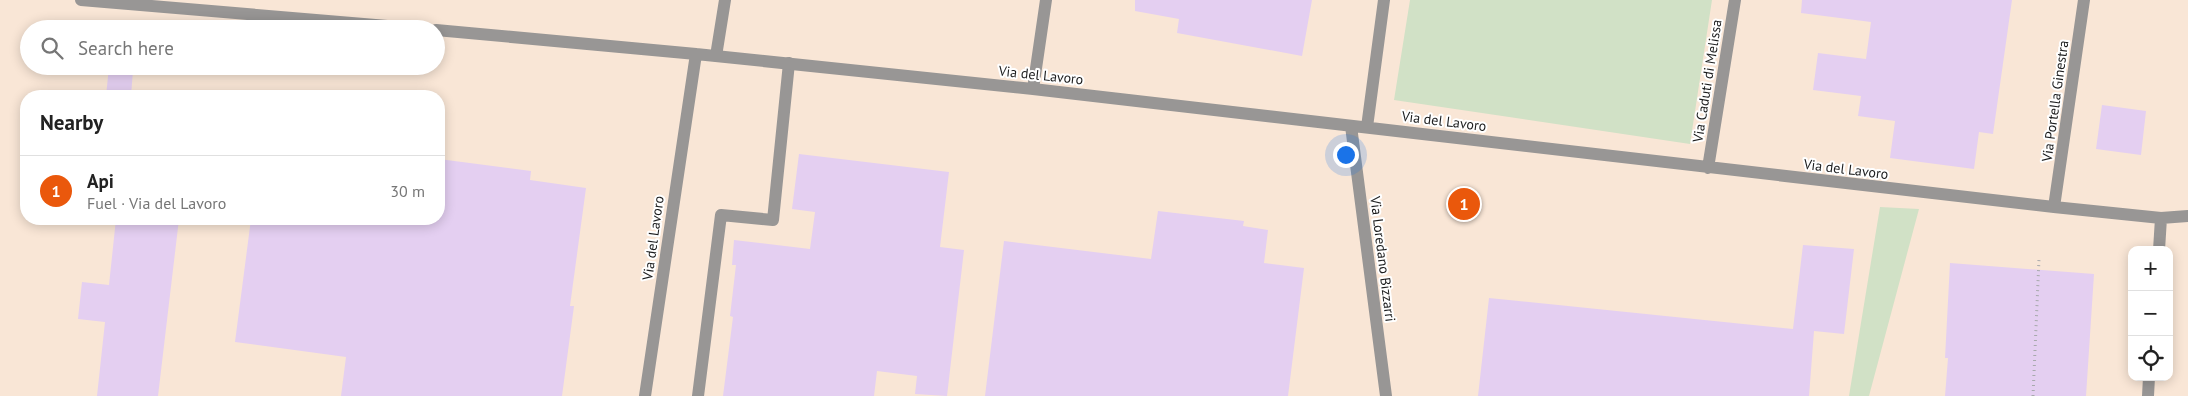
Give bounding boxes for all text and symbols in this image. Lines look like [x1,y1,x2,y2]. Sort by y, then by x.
street label: Via Caduti di Melissa [1688,18,1726,145]
search box [20,20,445,75]
icon: search [38,34,66,62]
text: Search here [78,36,174,60]
street label: Via Portella Ginestra [2037,39,2072,164]
street label: Via del Lavoro [997,61,1084,88]
street label: Via del Lavoro [1400,107,1487,135]
text: Nearby [40,109,103,136]
your location [1333,142,1359,168]
street label: Via del Lavoro [1802,155,1889,183]
text: Api [87,169,114,193]
text: 1 [51,181,61,201]
text: 30 m [390,181,425,201]
pin: 1 [1448,185,1480,223]
text: Fuel · Via del Lavoro [87,193,226,213]
street label: Via Loredano Bizzarri [1366,194,1400,323]
street label: Via del Lavoro [638,195,668,282]
map controls [2128,246,2173,381]
button: + [2128,246,2173,291]
button: − [2128,291,2173,336]
button: locate [2128,336,2173,381]

